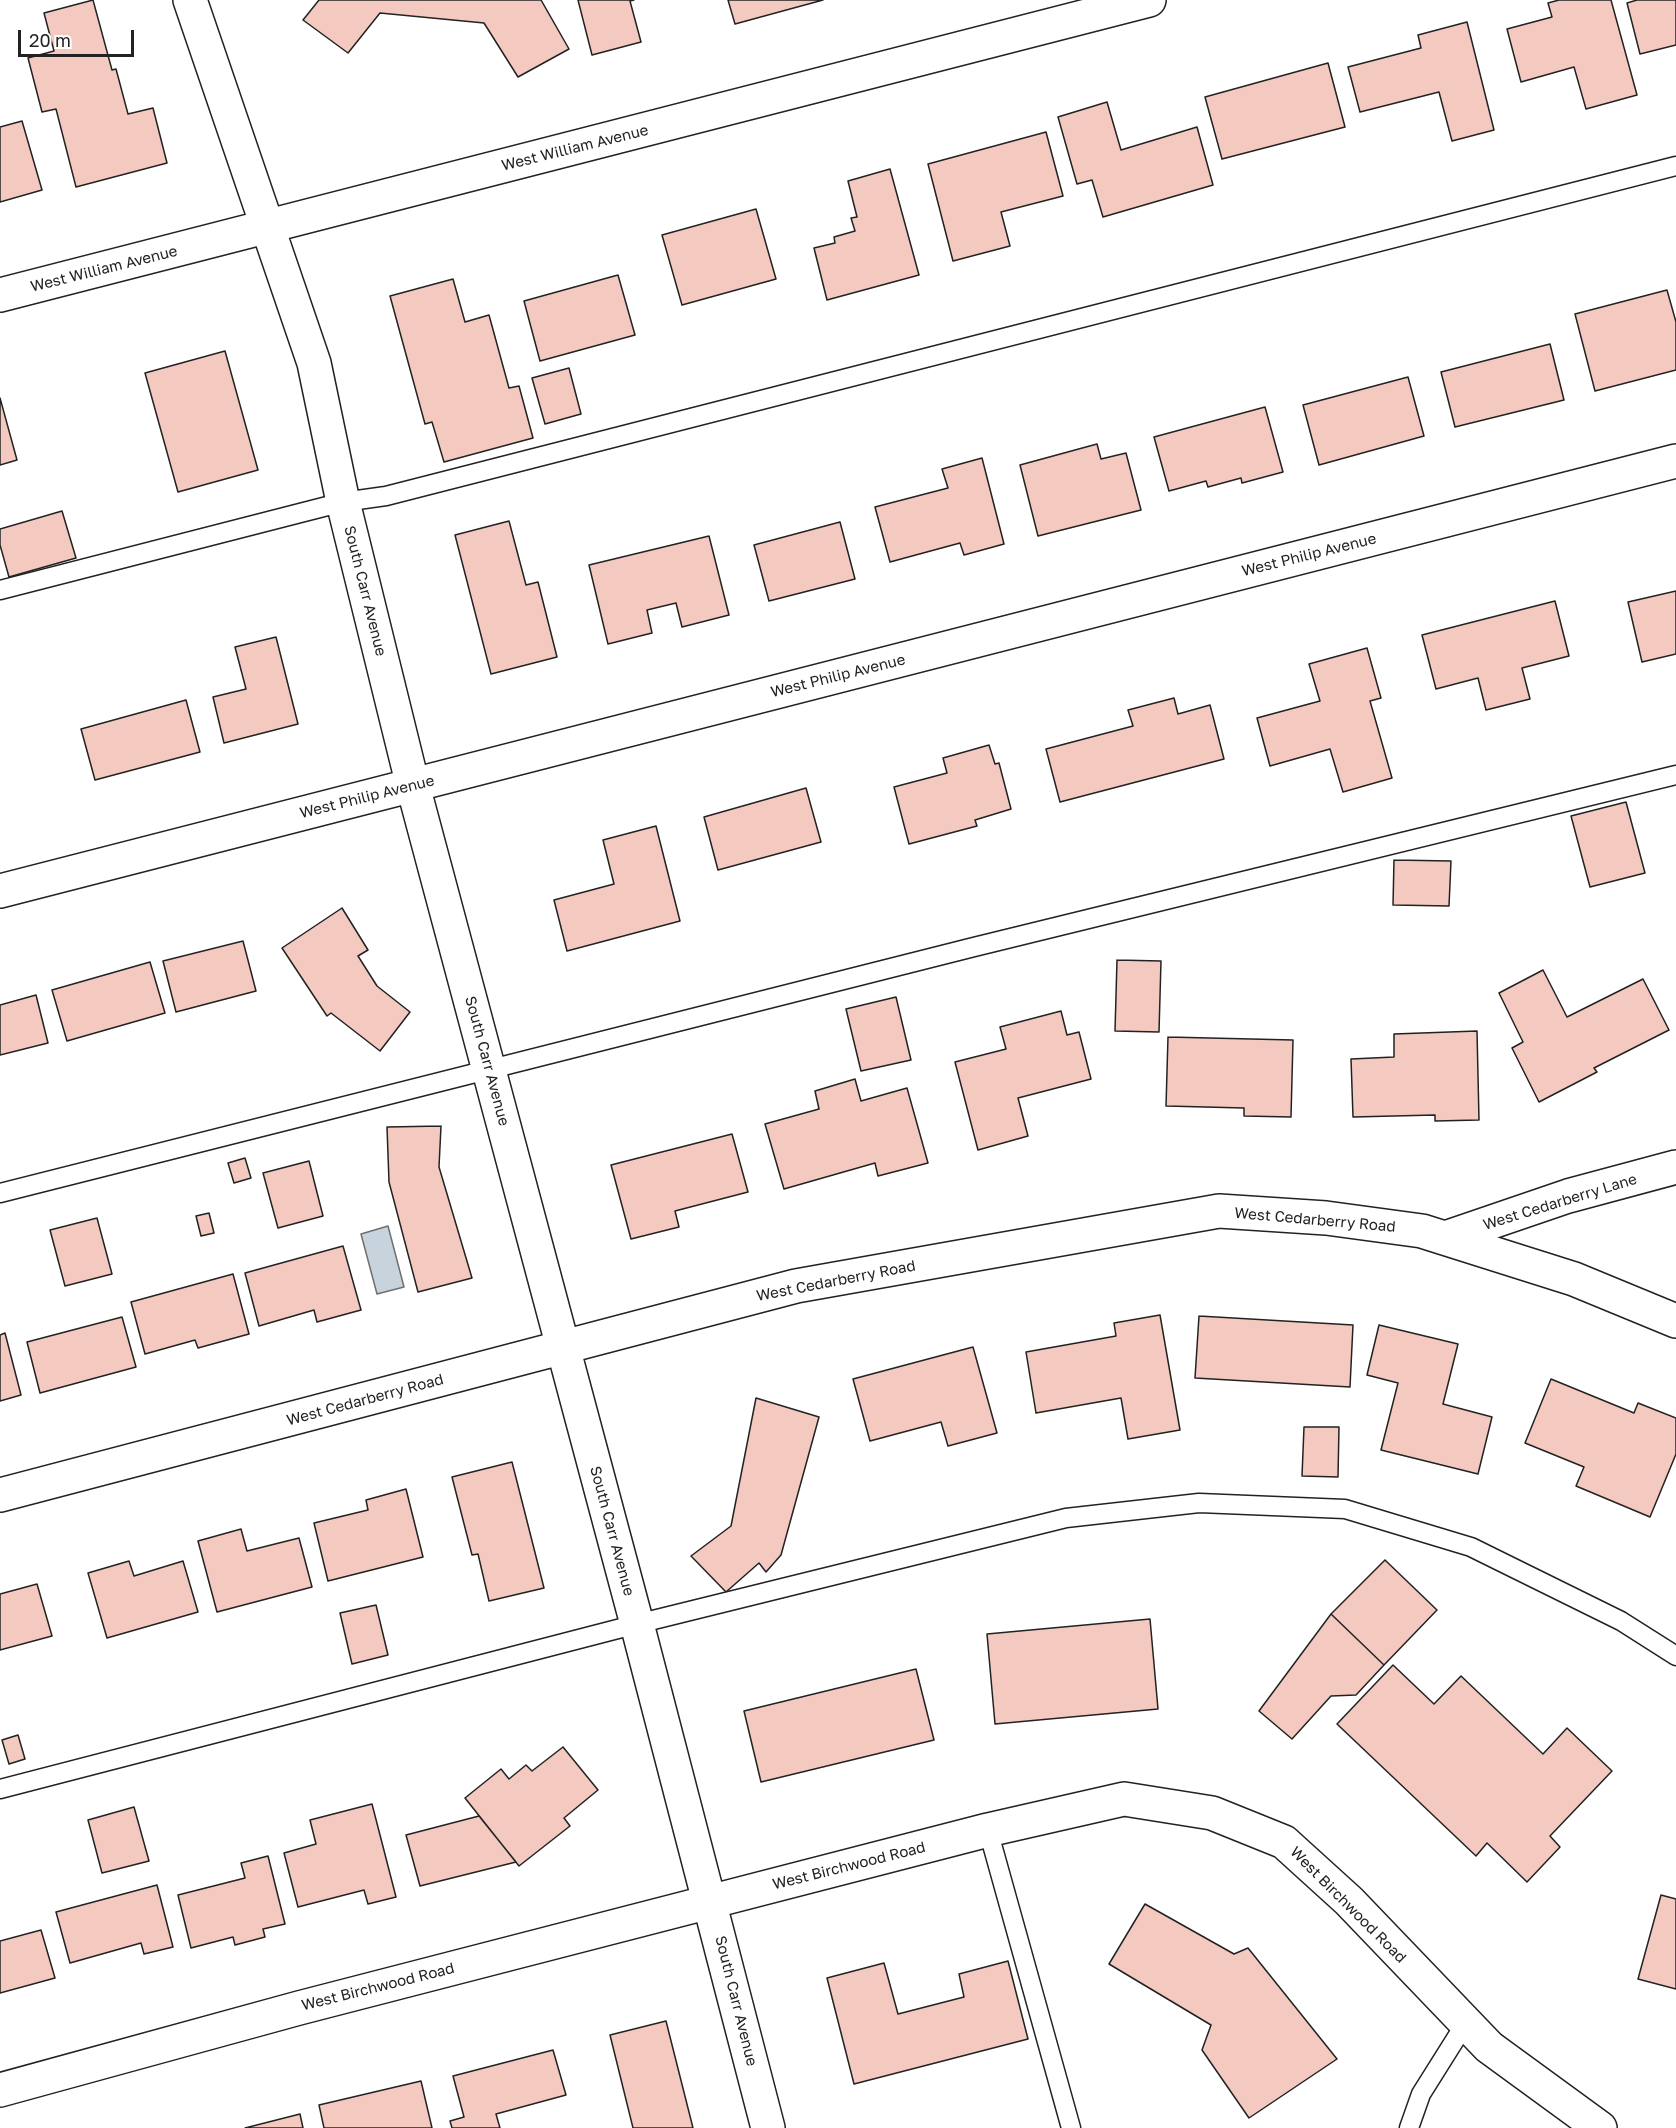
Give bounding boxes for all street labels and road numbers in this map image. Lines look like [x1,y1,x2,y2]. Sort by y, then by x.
street label: West William Avenue [500,121,650,175]
street label: West William Avenue [29,242,179,296]
street label: South Carr Avenue [340,524,390,658]
street label: West Philip Avenue [1240,530,1378,580]
street label: West Philip Avenue [769,651,907,701]
street label: West Philip Avenue [298,772,436,822]
street label: South Carr Avenue [461,994,513,1128]
street label: West Cedarberry Lane [1481,1170,1639,1234]
street label: West Cedarberry Road [1234,1204,1396,1236]
street label: West Cedarberry Road [755,1257,917,1305]
street label: West Cedarberry Road [285,1370,445,1430]
street label: South Carr Avenue [586,1464,638,1598]
street label: West Birchwood Road [771,1838,927,1894]
street label: West Birchwood Road [1286,1843,1410,1967]
street label: South Carr Avenue [711,1934,761,2068]
street label: West Birchwood Road [300,1959,456,2015]

